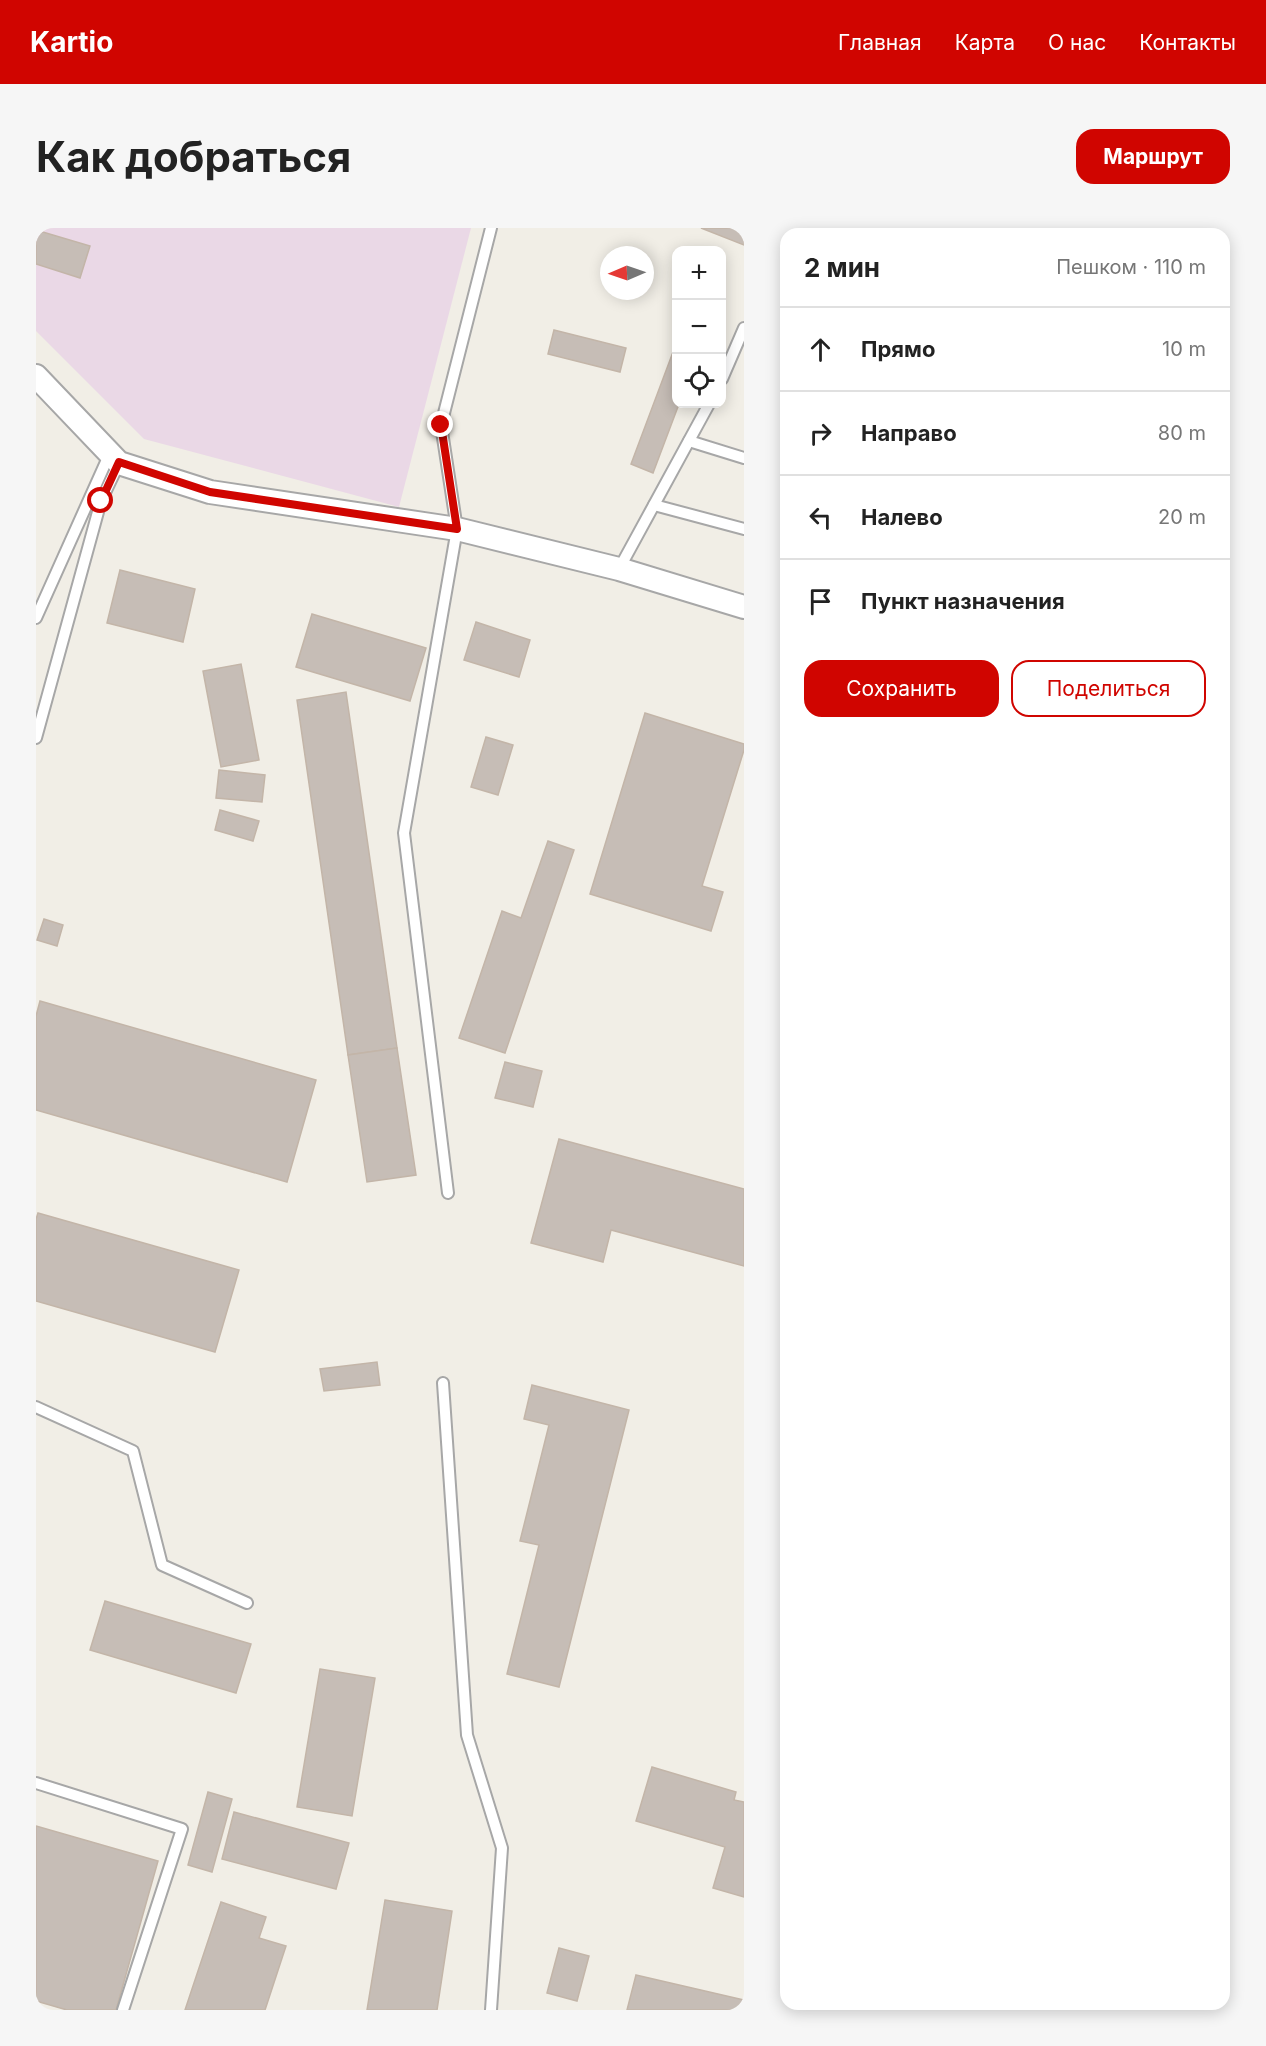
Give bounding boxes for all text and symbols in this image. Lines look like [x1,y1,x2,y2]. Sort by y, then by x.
text: Kartio [30,25,113,59]
text: Главная [838,30,922,55]
text: Карта [955,30,1015,55]
text: О нас [1048,30,1106,55]
text: Контакты [1139,30,1236,55]
button: Маршрут [1076,129,1230,184]
text: Как добраться [36,131,351,182]
north arrow [600,246,654,300]
map controls [672,246,726,408]
button: + [672,246,726,300]
text: 2 мин [804,252,880,283]
text: Пешком · 110 m [1056,255,1206,279]
button: − [672,300,726,354]
icon: ahead [804,333,837,366]
text: Прямо [861,336,935,362]
text: 10 m [1162,337,1206,361]
button: locate [672,354,726,408]
route end [427,411,453,437]
icon: right [804,417,837,450]
text: Направо [861,420,957,446]
text: 80 m [1158,421,1206,445]
route start [87,487,113,513]
icon: left [804,501,837,534]
text: Налево [861,504,943,530]
text: 20 m [1158,505,1206,529]
icon: arrive [804,585,837,618]
text: Пункт назначения [861,588,1065,614]
button: Сохранить [804,660,999,717]
button: Поделиться [1011,660,1206,717]

